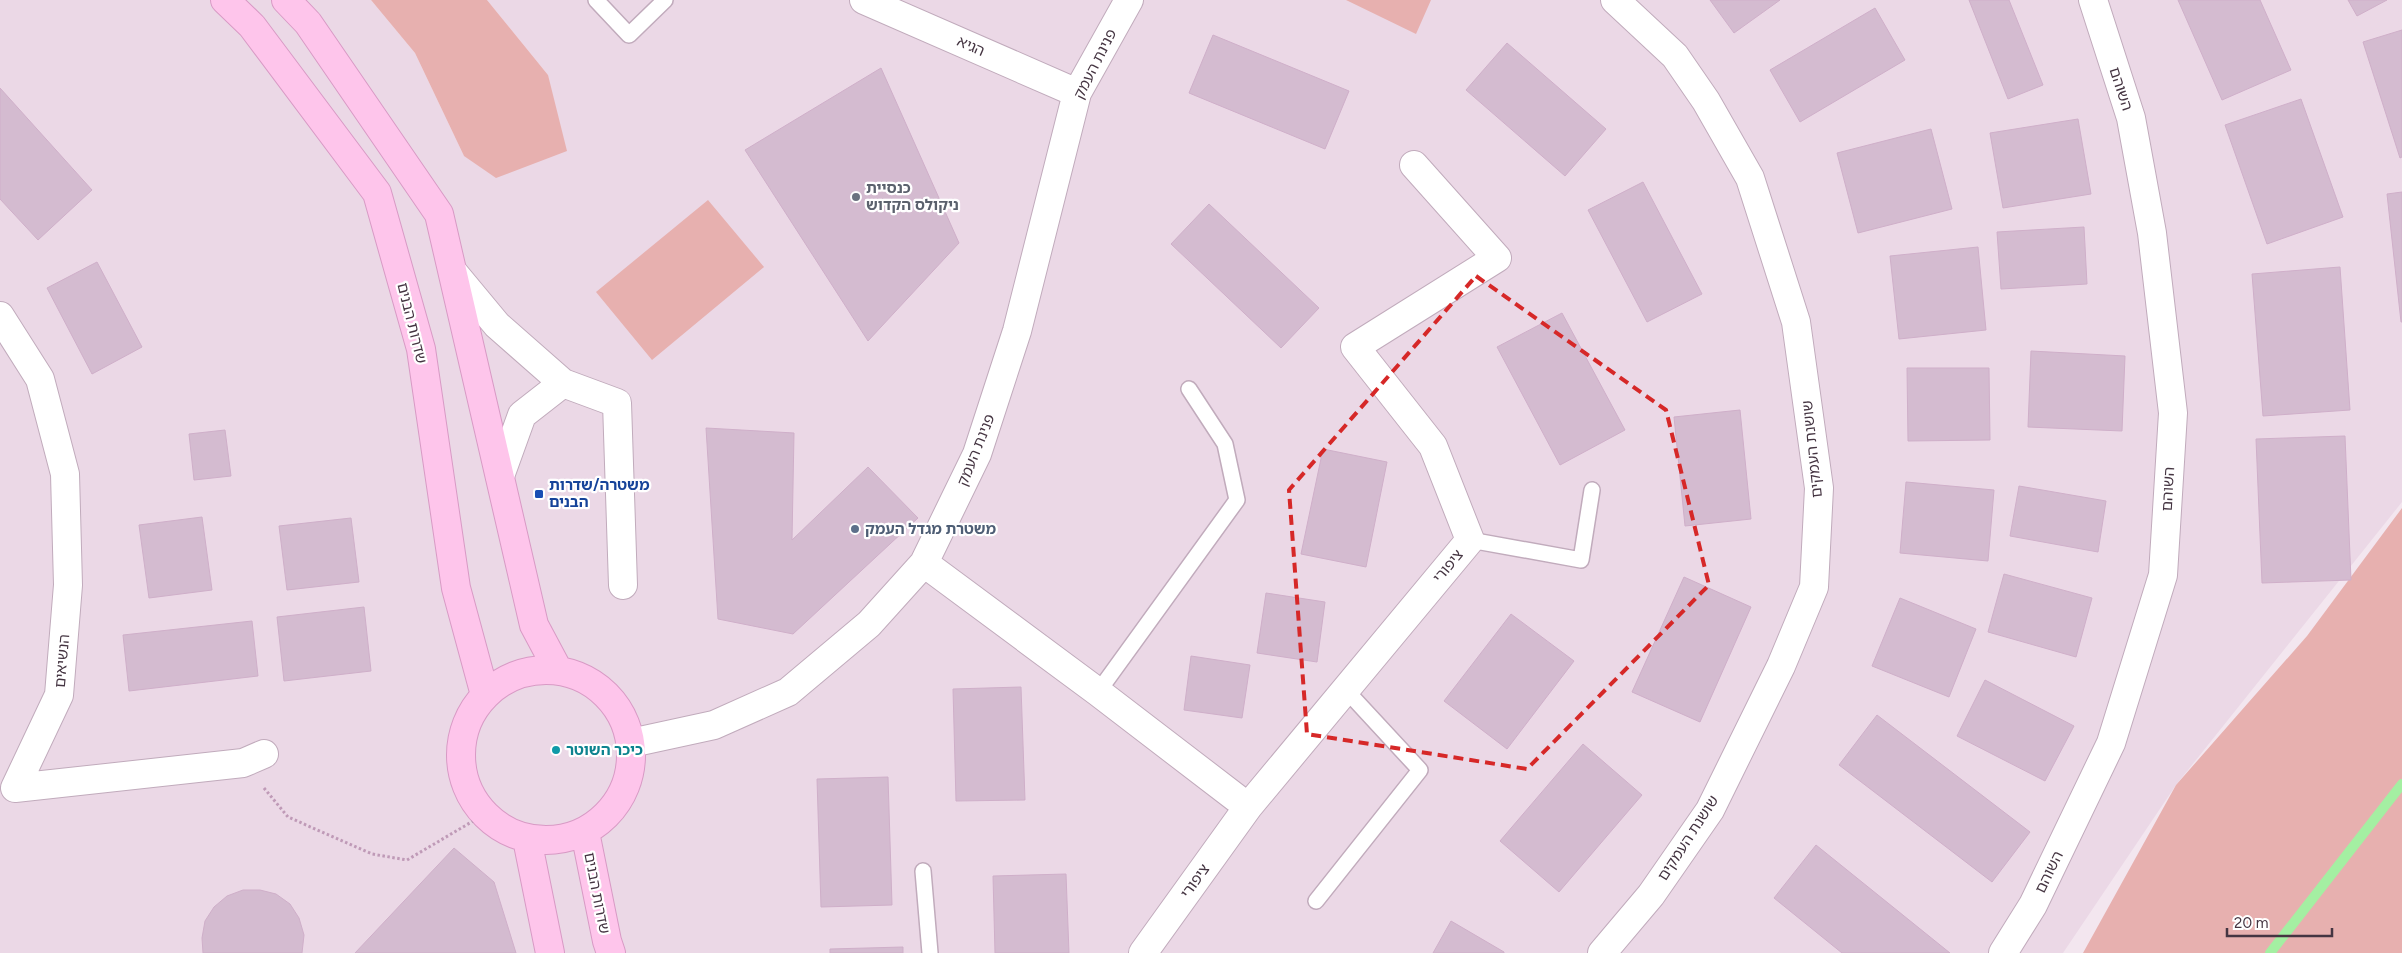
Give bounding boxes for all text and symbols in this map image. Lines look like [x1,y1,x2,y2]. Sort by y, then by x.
street label: פנינת העמק [1070,26,1120,102]
street label: הגיא [954,32,988,60]
street label: השוהם [2106,65,2136,113]
place label: כנסיית ניקולס הקדוש [866,179,959,214]
marker: כנסיית ניקולס הקדוש [850,191,862,203]
street label: שדרות הבנים [393,281,431,365]
street label: שושנת העמקים [1798,399,1826,499]
street label: פנינת העמק [953,411,999,489]
street label: השוהם [2158,466,2178,512]
place label: משטרה/שדרות הבנים [549,476,650,511]
marker: משטרה/שדרות הבנים [533,488,545,500]
place label: משטרת מגדל העמק [865,520,997,538]
marker: משטרת מגדל העמק [849,523,861,535]
street label: ציפורי [1429,546,1467,586]
street label: הנשיאים [51,633,73,689]
place label: כיכר השוטר [566,741,643,759]
marker: כיכר השוטר [550,744,562,756]
street label: שושנת העמקים [1654,792,1722,884]
street label: השוהם [2031,848,2067,896]
street label: שדרות הבנים [580,851,614,935]
street label: ציפורי [1177,860,1213,902]
scale bar [2227,906,2332,938]
text: 20 m [2234,914,2268,932]

